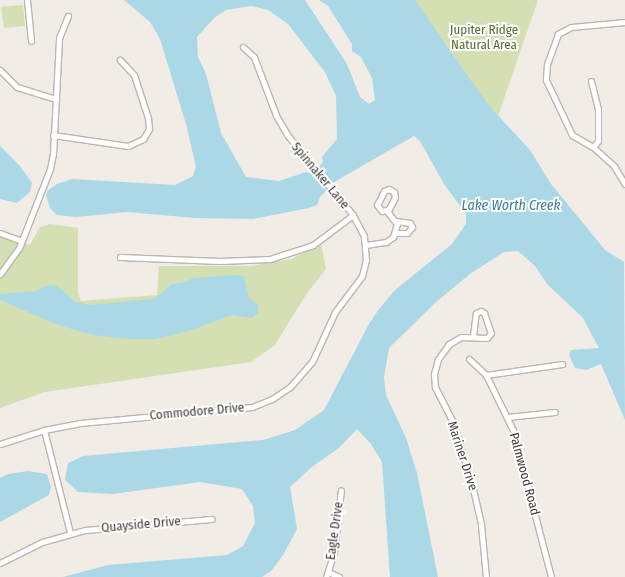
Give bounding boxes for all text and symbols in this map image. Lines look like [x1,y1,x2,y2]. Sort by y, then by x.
park label: Jupiter Ridge Natural Area [450,23,518,54]
street label: Spinnaker Lane [288,140,352,212]
water label: Lake Worth Creek [462,198,560,214]
street label: Commodore Drive [149,400,245,424]
street label: Mariner Drive [443,419,481,493]
street label: Palmwood Road [505,431,543,517]
street label: Eagle Drive [323,501,347,561]
street label: Quayside Drive [101,514,181,536]

